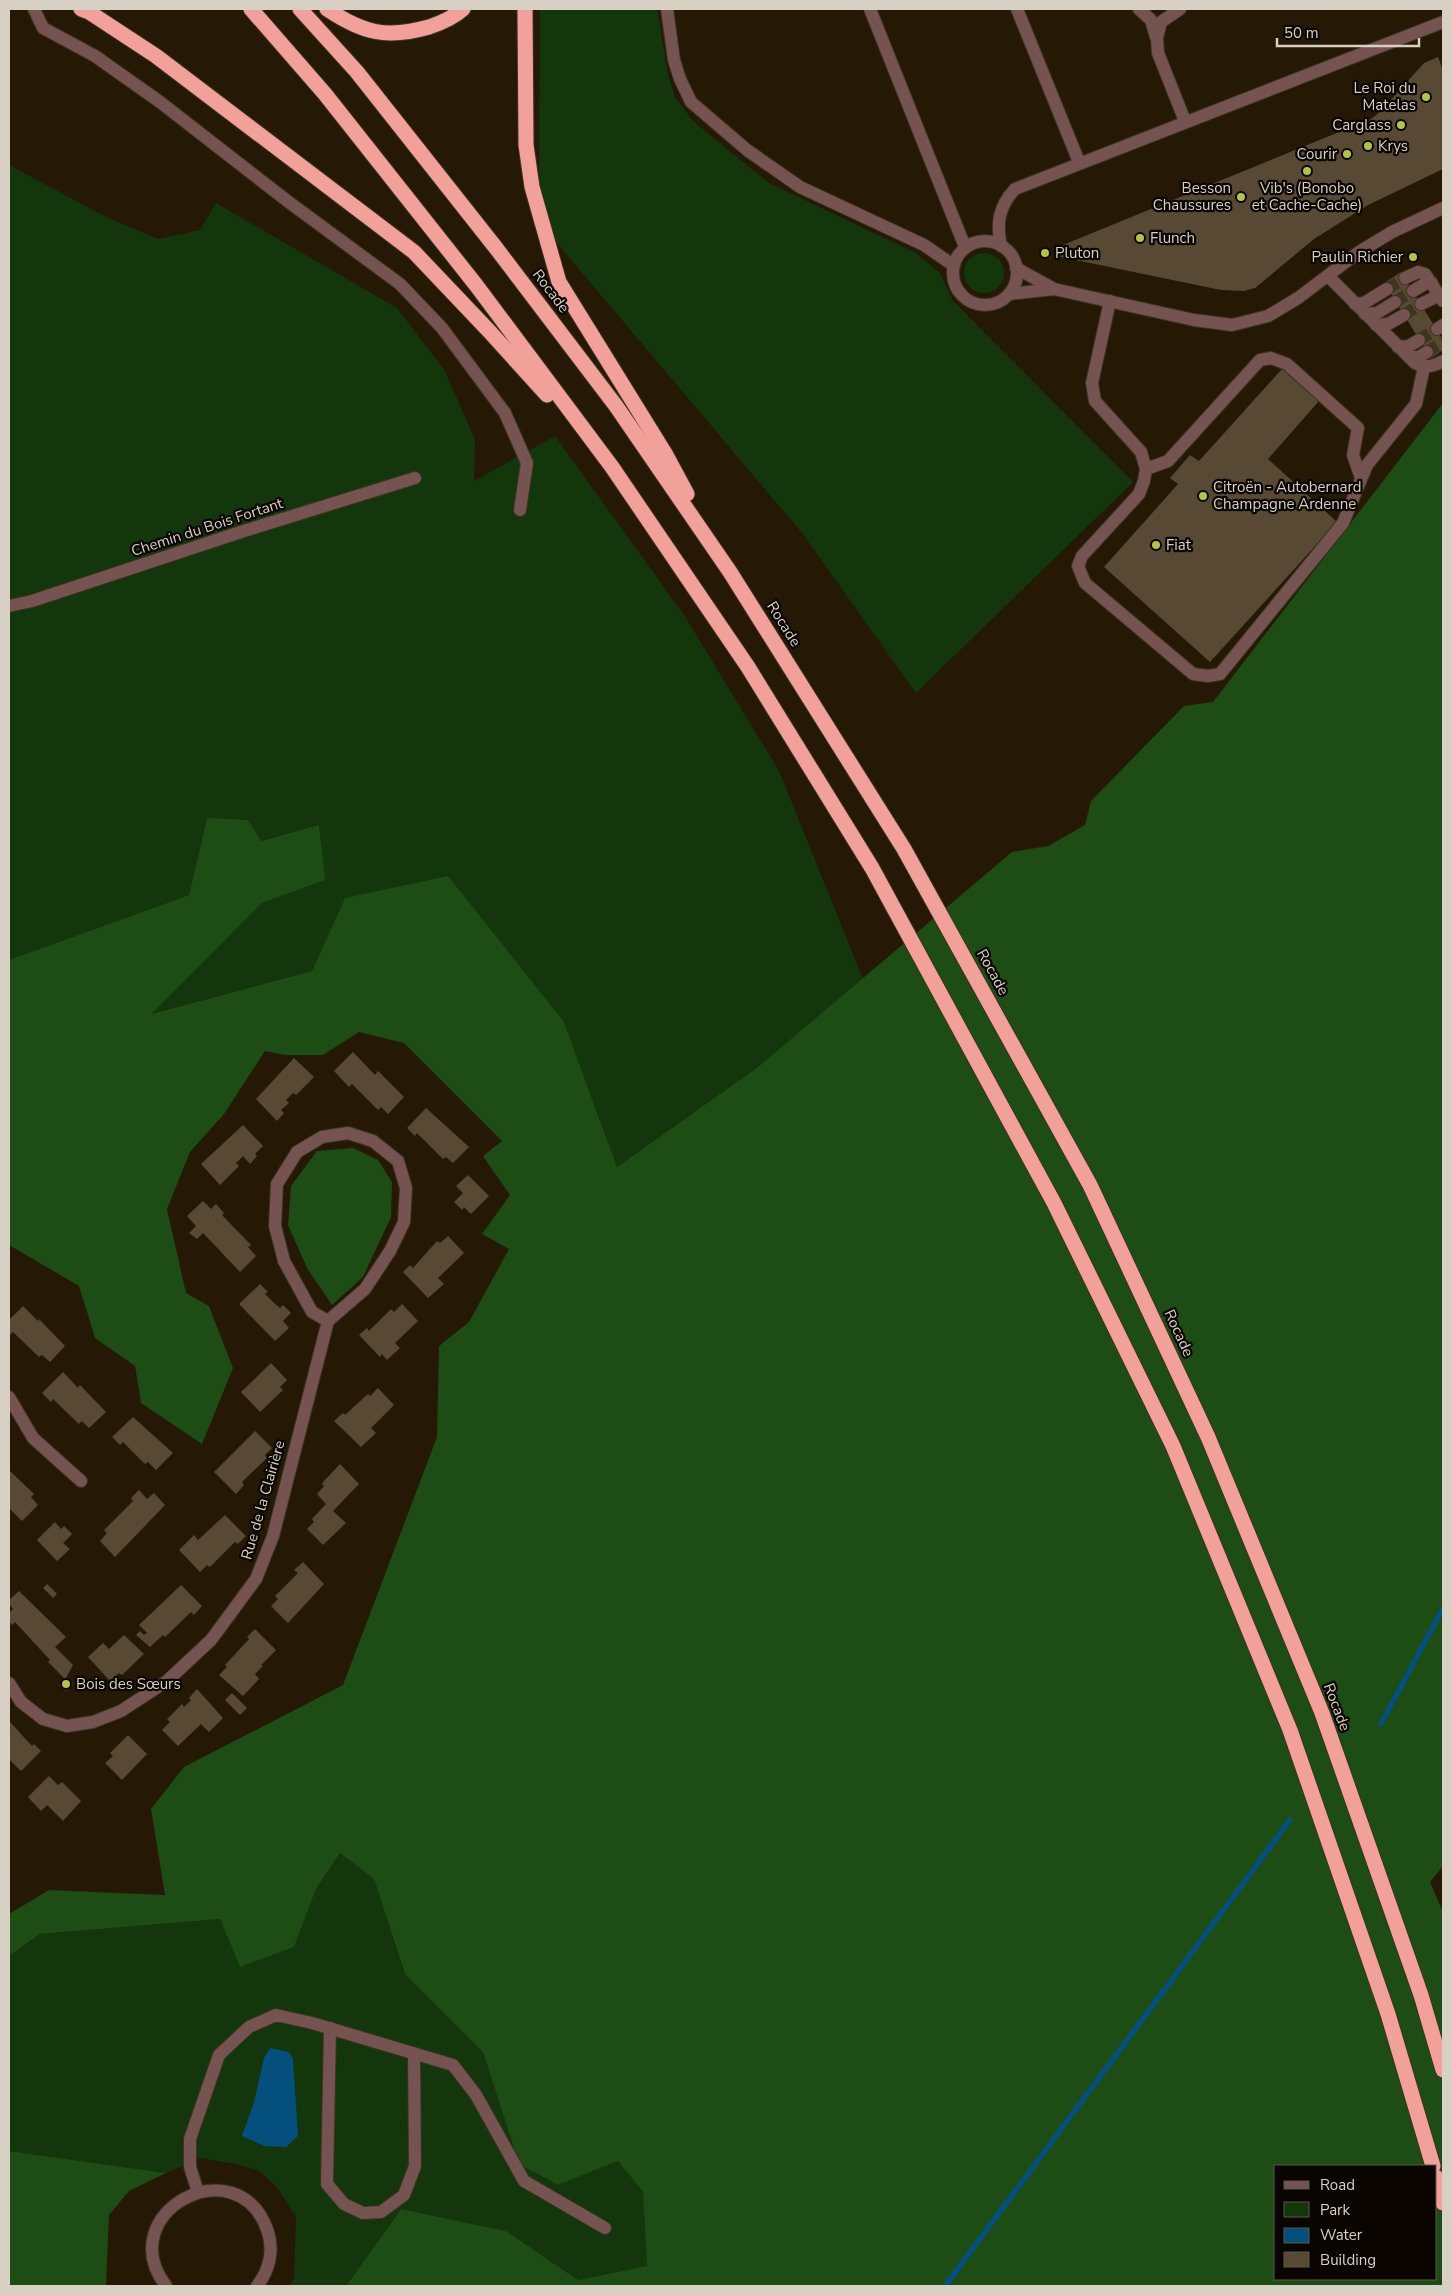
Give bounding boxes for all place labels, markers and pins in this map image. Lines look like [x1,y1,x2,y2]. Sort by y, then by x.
place label: Le Roi du Matelas [1353,78,1416,115]
marker: Le Roi du Matelas [1420,91,1432,103]
place label: Carglass [1332,115,1391,135]
marker: Carglass [1395,119,1407,131]
place label: Krys [1378,136,1408,156]
marker: Krys [1362,140,1374,152]
place label: Courir [1296,144,1338,164]
marker: Courir [1341,148,1353,160]
marker: Vib's (Bonobo et Cache-Cache) [1301,165,1313,177]
place label: Besson Chaussures [1153,178,1231,215]
place label: Vib's (Bonobo et Cache-Cache) [1252,178,1362,215]
marker: Besson Chaussures [1235,191,1247,203]
place label: Flunch [1150,228,1195,248]
marker: Flunch [1134,232,1146,244]
place label: Pluton [1055,243,1099,263]
marker: Pluton [1039,247,1051,259]
place label: Paulin Richier [1311,247,1404,267]
marker: Paulin Richier [1407,251,1419,263]
place label: Citroën - Autobernard Champagne Ardenne [1213,477,1361,514]
marker: Citroën - Autobernard Champagne Ardenne [1197,490,1209,502]
place label: Fiat [1166,535,1192,555]
marker: Fiat [1150,539,1162,551]
place label: Bois des Sœurs [76,1674,181,1694]
marker: Bois des Sœurs [60,1678,72,1690]

